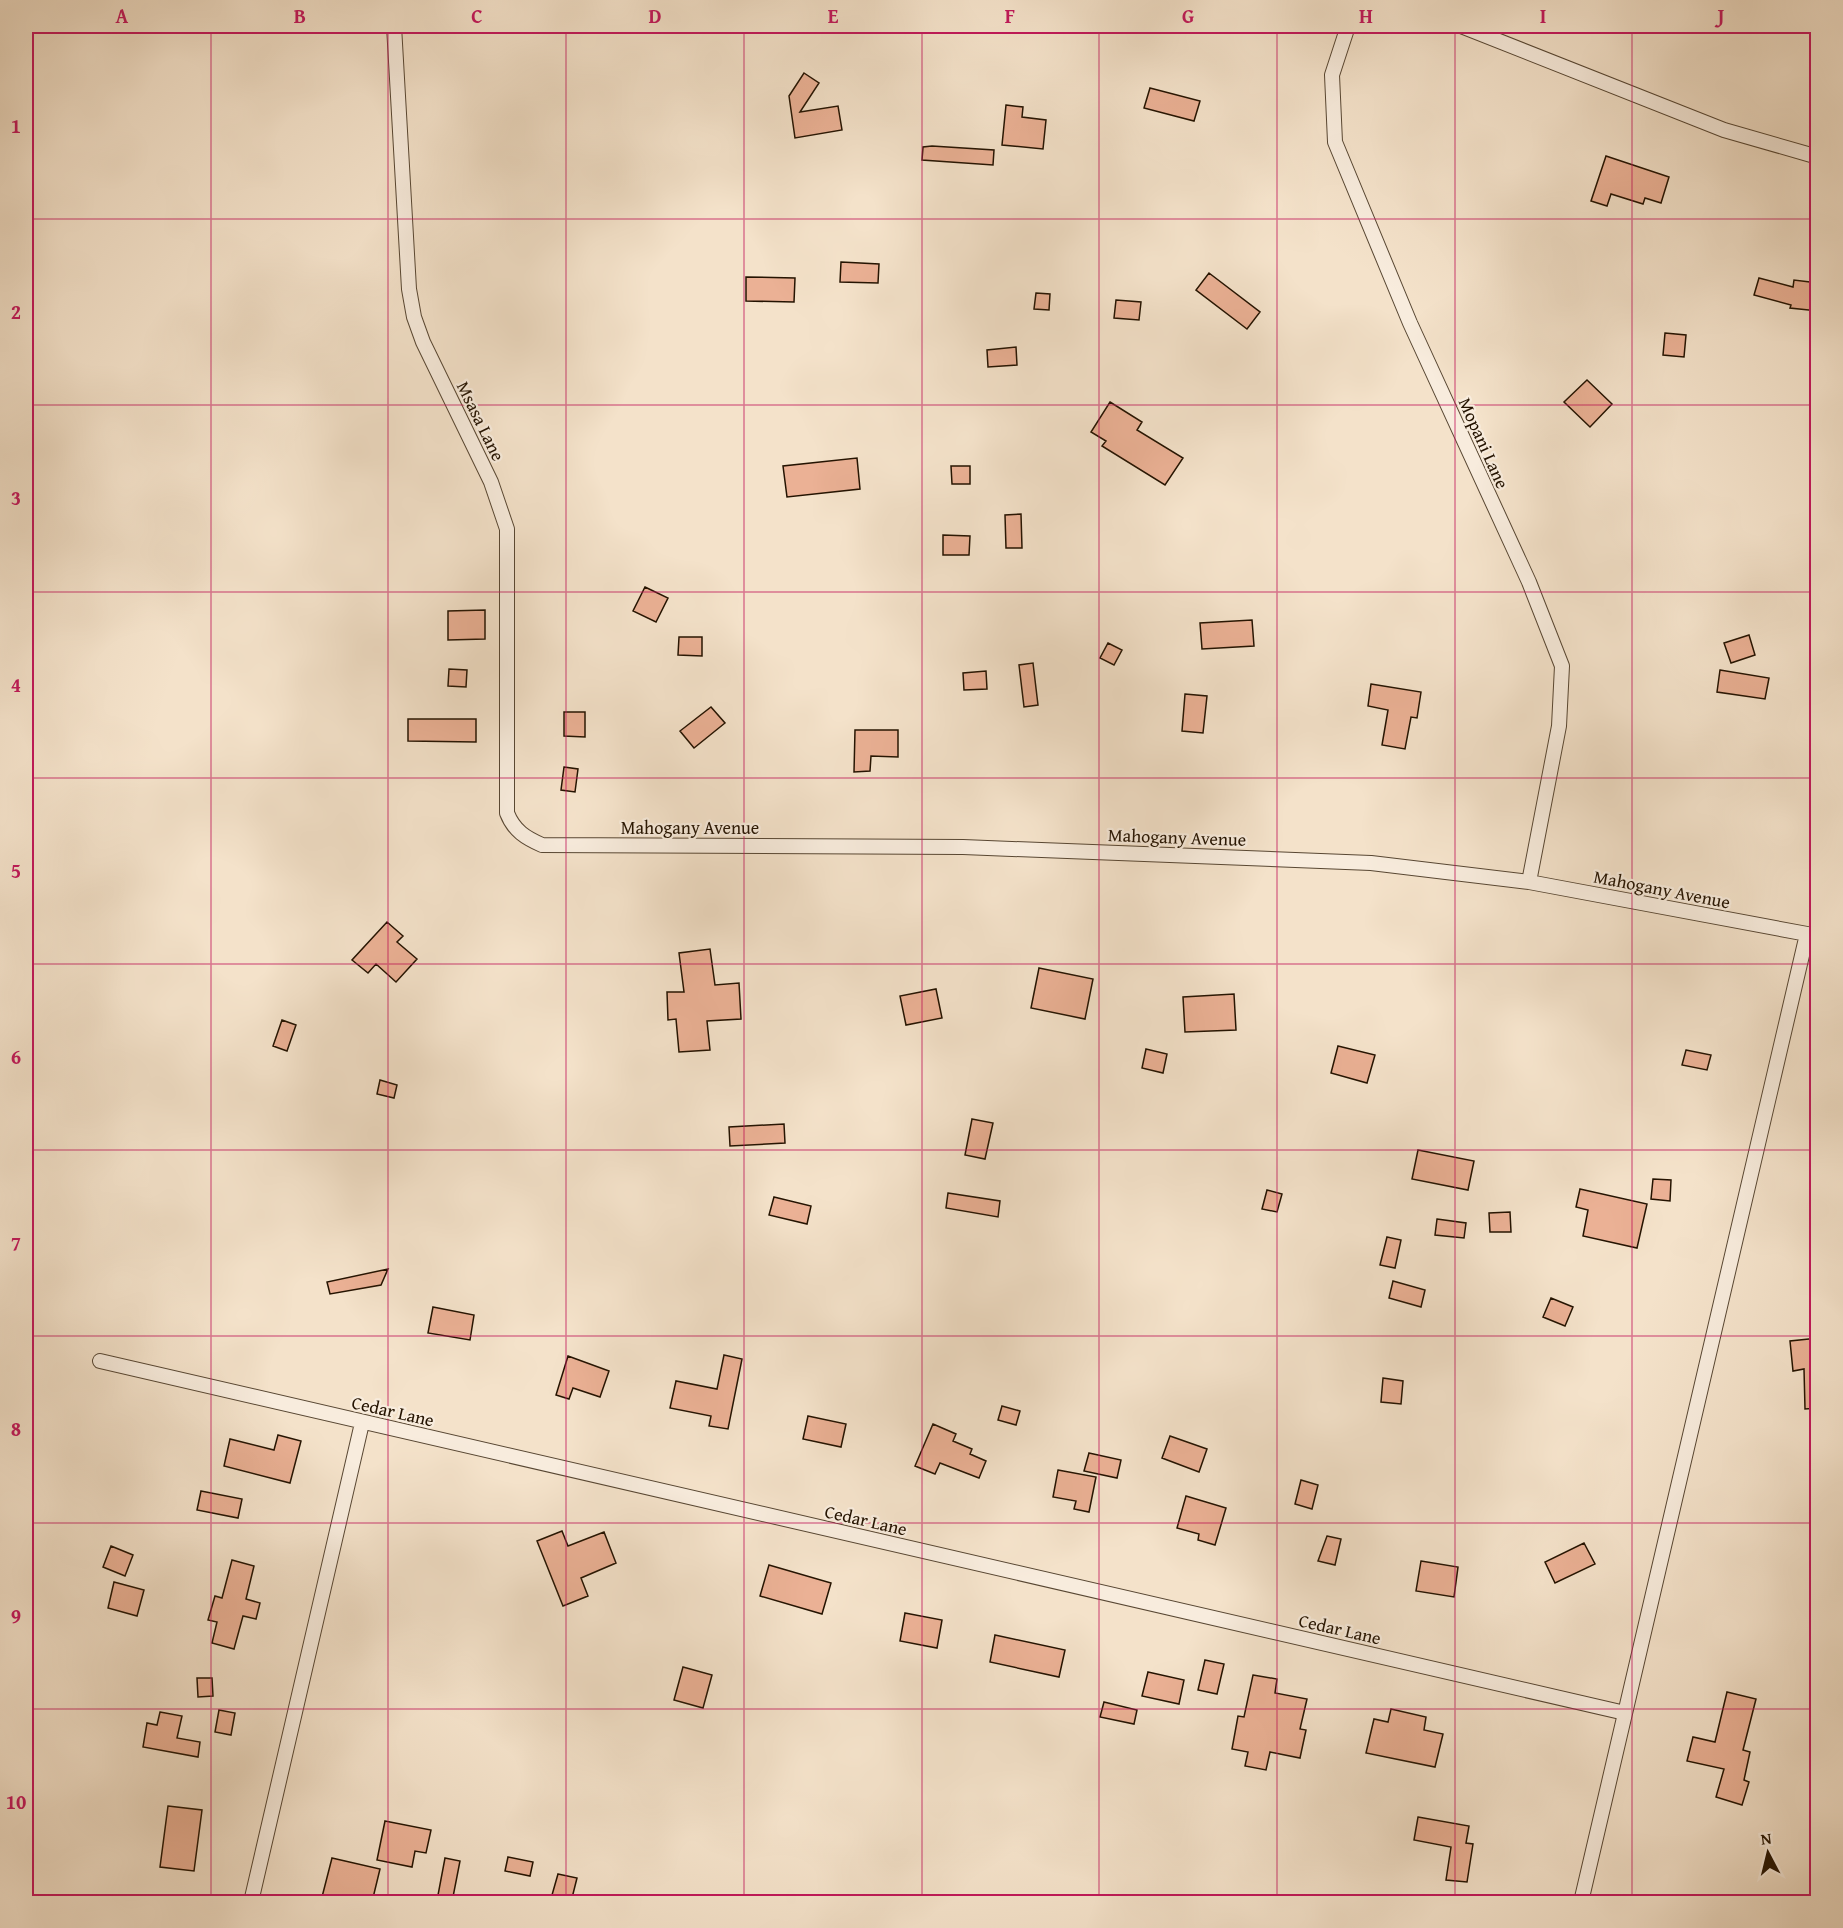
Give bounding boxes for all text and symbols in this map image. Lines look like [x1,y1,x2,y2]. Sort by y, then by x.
text: A [116,1,129,30]
text: B [294,1,306,30]
text: C [471,1,483,30]
text: D [648,1,662,30]
text: E [828,1,839,30]
text: F [1005,1,1015,30]
text: G [1182,1,1194,30]
text: H [1359,1,1373,30]
text: I [1540,1,1546,30]
text: J [1715,1,1725,30]
text: 1 [11,111,21,140]
text: 2 [11,297,21,326]
street label: Msasa Lane [450,376,512,466]
street label: Mopani Lane [1452,393,1516,493]
text: 3 [11,483,21,512]
text: 4 [11,670,21,699]
street label: Mahogany Avenue [621,814,759,841]
street label: Mahogany Avenue [1107,821,1247,853]
text: 5 [11,856,21,885]
street label: Mahogany Avenue [1592,863,1732,915]
text: 6 [11,1042,21,1071]
text: 7 [11,1228,21,1257]
street label: Cedar Lane [349,1388,437,1434]
text: 8 [11,1414,21,1443]
street label: Cedar Lane [822,1497,910,1543]
text: 9 [11,1601,21,1630]
street label: Cedar Lane [1296,1606,1384,1652]
text: 10 [6,1787,26,1816]
north arrow [1738,1823,1798,1883]
text: N [1759,1826,1773,1851]

